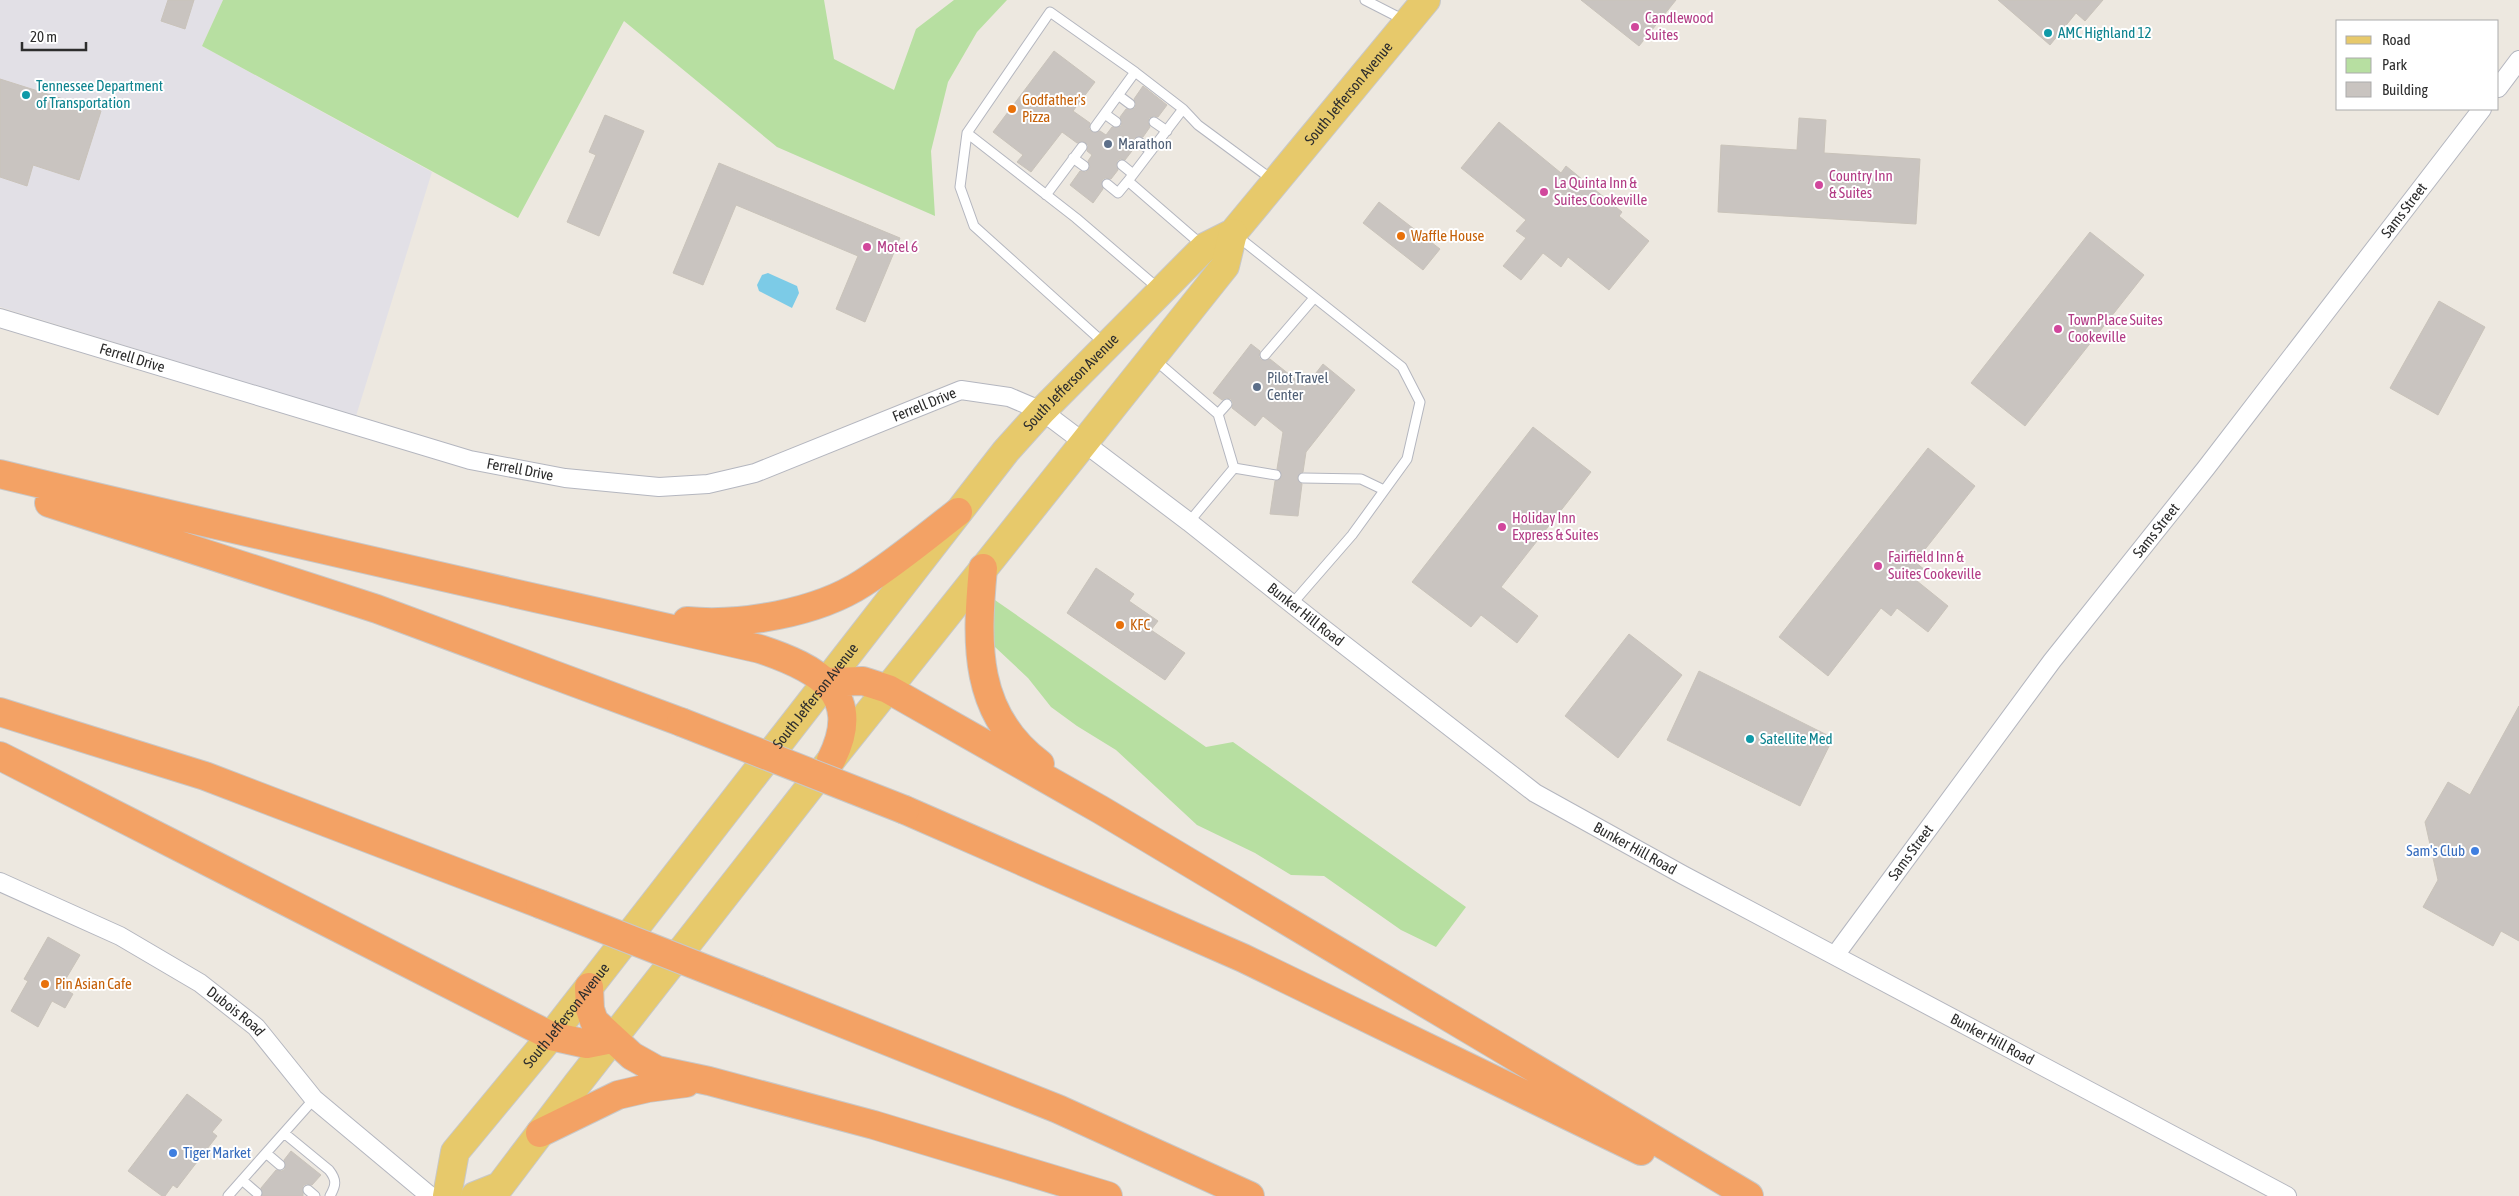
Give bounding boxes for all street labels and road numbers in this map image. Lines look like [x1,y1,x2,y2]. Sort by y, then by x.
street label: South Jefferson Avenue [1301,38,1396,148]
street label: Sams Street [2377,179,2430,241]
street label: South Jefferson Avenue [1020,330,1122,434]
street label: Ferrell Drive [98,340,167,375]
street label: Ferrell Drive [890,384,959,425]
street label: Ferrell Drive [486,454,555,484]
street label: Sams Street [2129,500,2182,561]
street label: Bunker Hill Road [1264,579,1347,649]
street label: South Jefferson Avenue [769,640,861,752]
street label: Bunker Hill Road [1591,818,1680,878]
street label: Sams Street [1884,821,1936,883]
street label: South Jefferson Avenue [519,959,613,1071]
street label: Dubois Road [204,983,269,1039]
street label: Bunker Hill Road [1948,1010,2037,1068]

